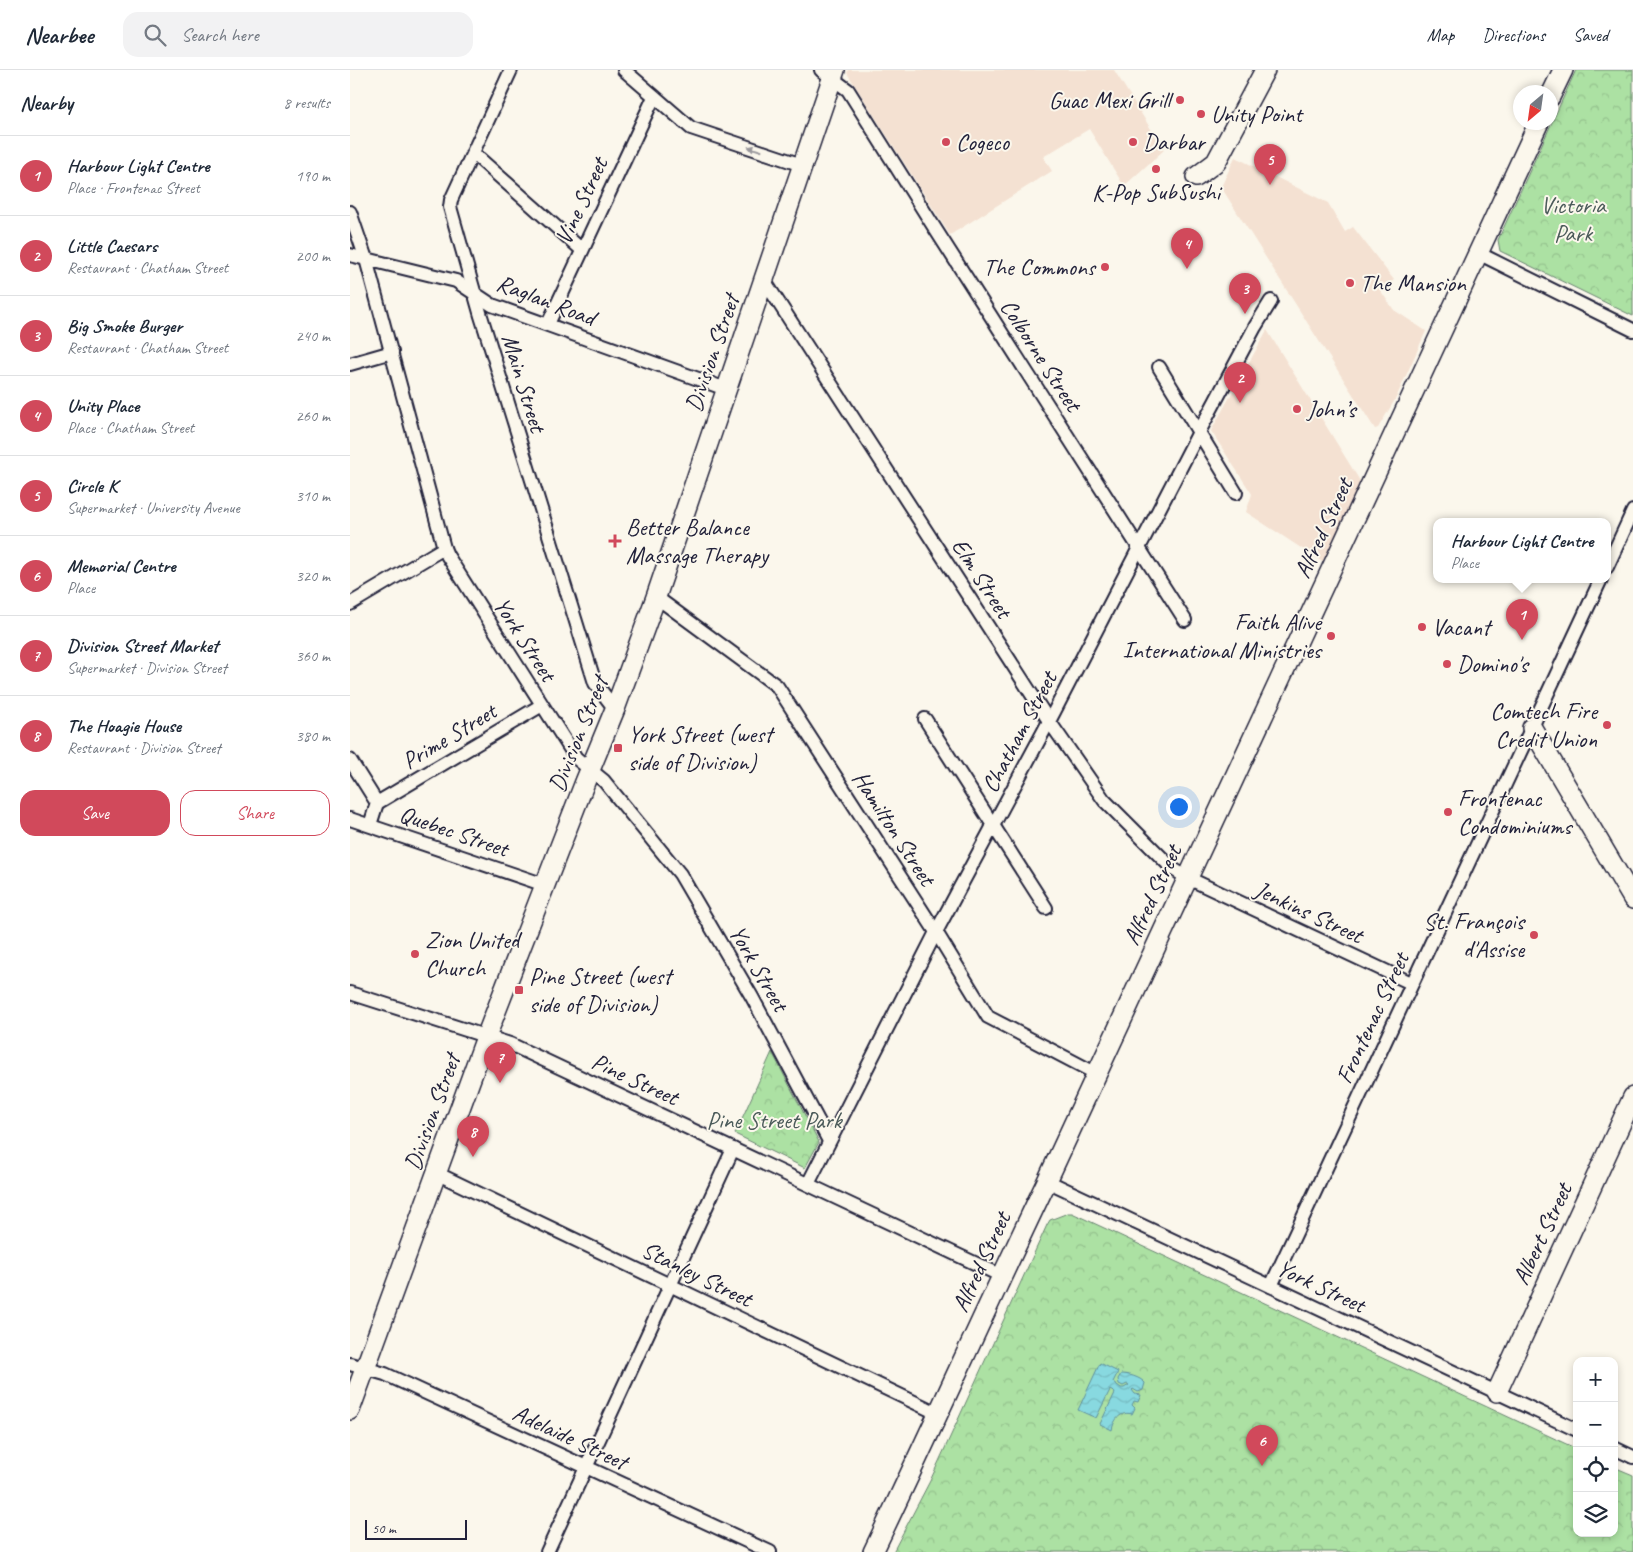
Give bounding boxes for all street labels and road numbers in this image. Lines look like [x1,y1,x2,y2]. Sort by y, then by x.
street label: Vine Street [548,151,615,249]
street label: Raglan Road [493,268,603,334]
street label: Division Street [678,288,747,415]
street label: Colborne Street [994,293,1089,418]
street label: Main Street [495,330,554,437]
street label: Alfred Street [1287,472,1360,583]
street label: Elm Street [945,532,1020,625]
street label: York Street [487,591,564,688]
street label: Chatham Street [975,665,1064,798]
street label: Division Street [541,669,616,796]
street label: Prime Street [396,695,503,776]
street label: Hamilton Street [846,765,943,893]
street label: Quebec Street [396,798,514,864]
street label: Alfred Street [1116,839,1189,950]
street label: Jenkins Street [1249,874,1370,951]
street label: York Street [722,920,797,1018]
street label: Frontenac Street [1329,946,1416,1088]
street label: Pine Street [587,1046,685,1113]
street label: Division Street [397,1047,468,1174]
street label: Albert Street [1505,1177,1579,1290]
street label: Alfred Street [945,1206,1018,1317]
street label: Stanley Street [637,1234,759,1314]
street label: York Street [1272,1253,1372,1320]
street label: Adelaide Street [508,1397,635,1478]

